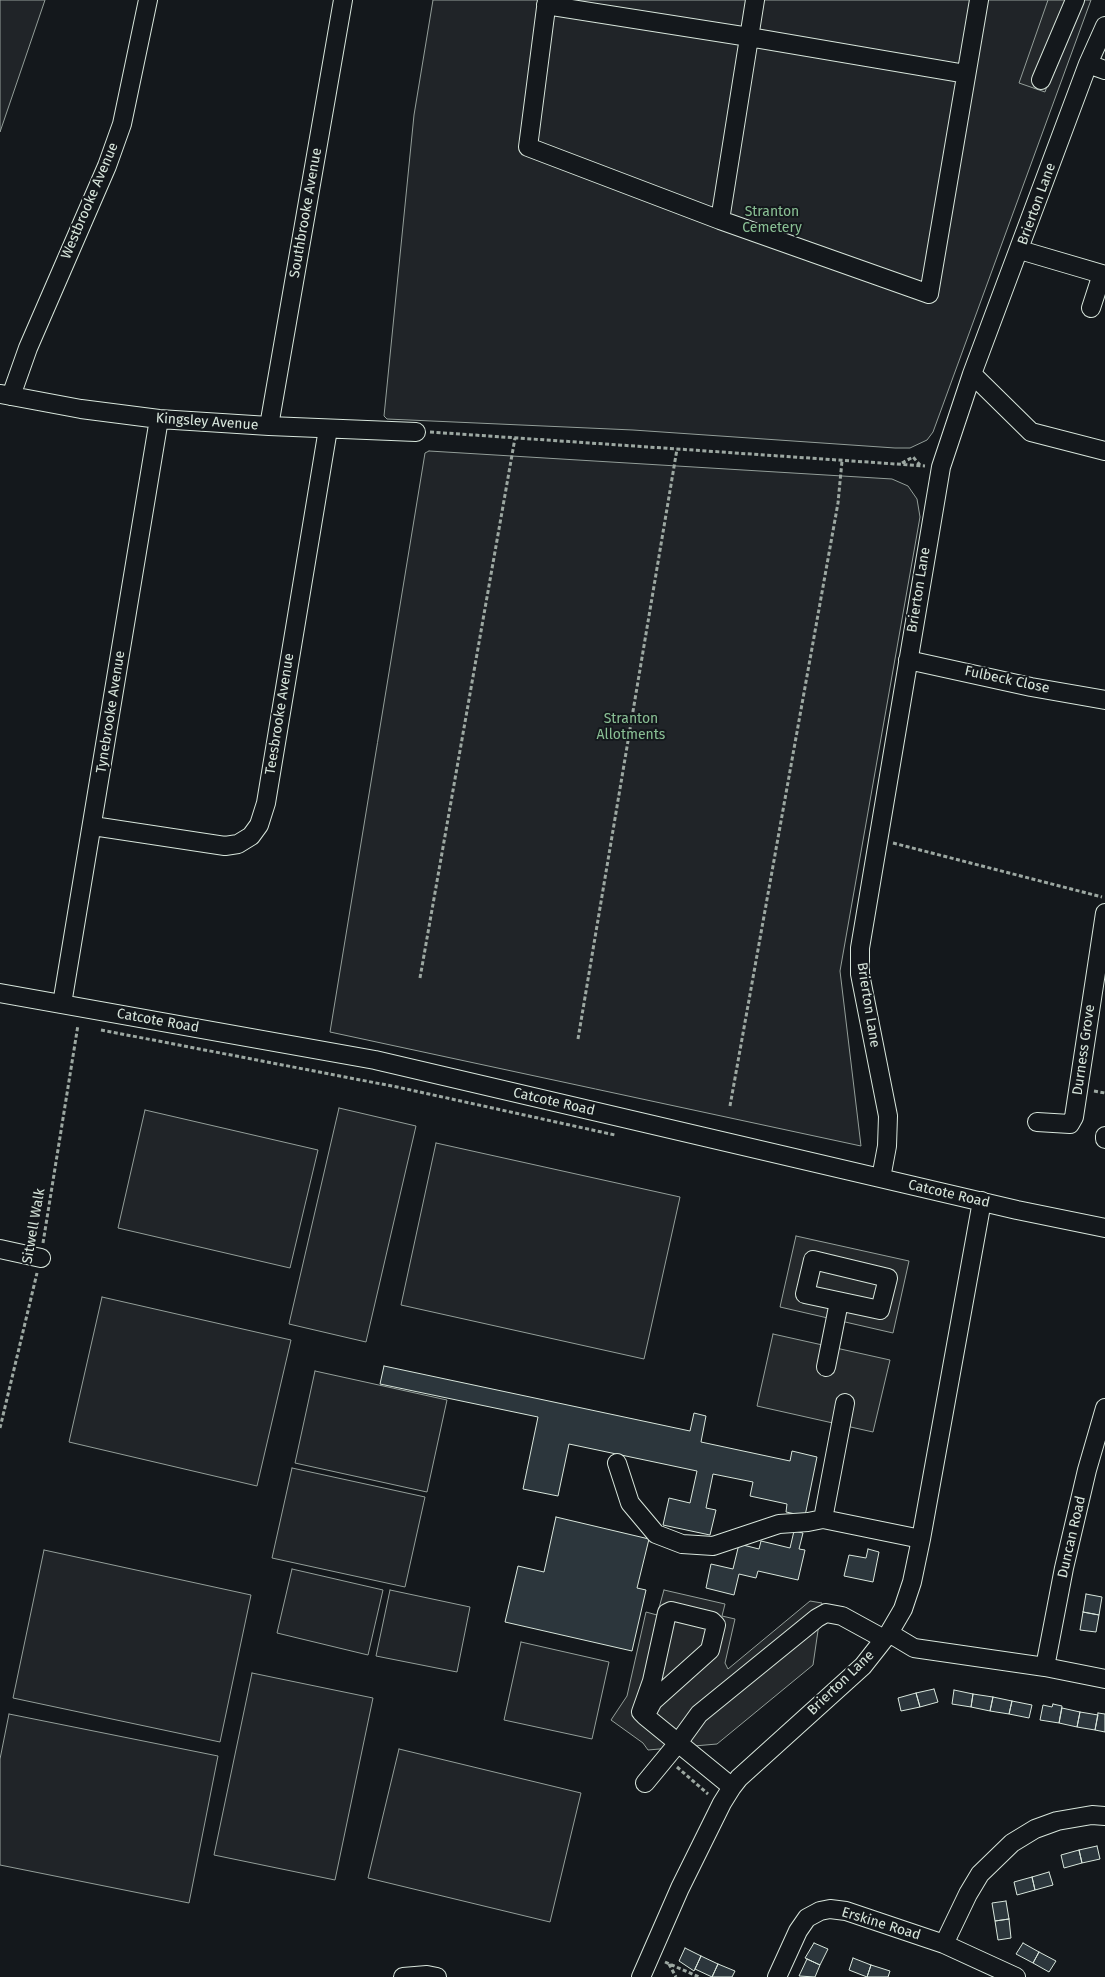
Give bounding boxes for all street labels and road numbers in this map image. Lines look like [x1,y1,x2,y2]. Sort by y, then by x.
street label: Westbrooke Avenue [58,140,122,262]
street label: Southbrooke Avenue [286,147,326,279]
street label: Brierton Lane [1014,161,1060,247]
street label: Kingsley Avenue [155,410,259,434]
street label: Brierton Lane [904,546,934,634]
street label: Tynebrooke Avenue [93,649,129,775]
street label: Teesbrooke Avenue [262,652,298,776]
street label: Fulbeck Close [963,663,1051,697]
street label: Brierton Lane [853,961,883,1049]
street label: Durness Grove [1069,1004,1099,1096]
street label: Catcote Road [116,1006,200,1036]
street label: Catcote Road [512,1084,596,1120]
street label: Catcote Road [907,1176,991,1212]
street label: Sitwell Walk [19,1187,49,1265]
street label: Duncan Road [1054,1494,1090,1580]
street label: Brierton Lane [804,1647,878,1719]
street label: Erskine Road [839,1904,923,1944]

